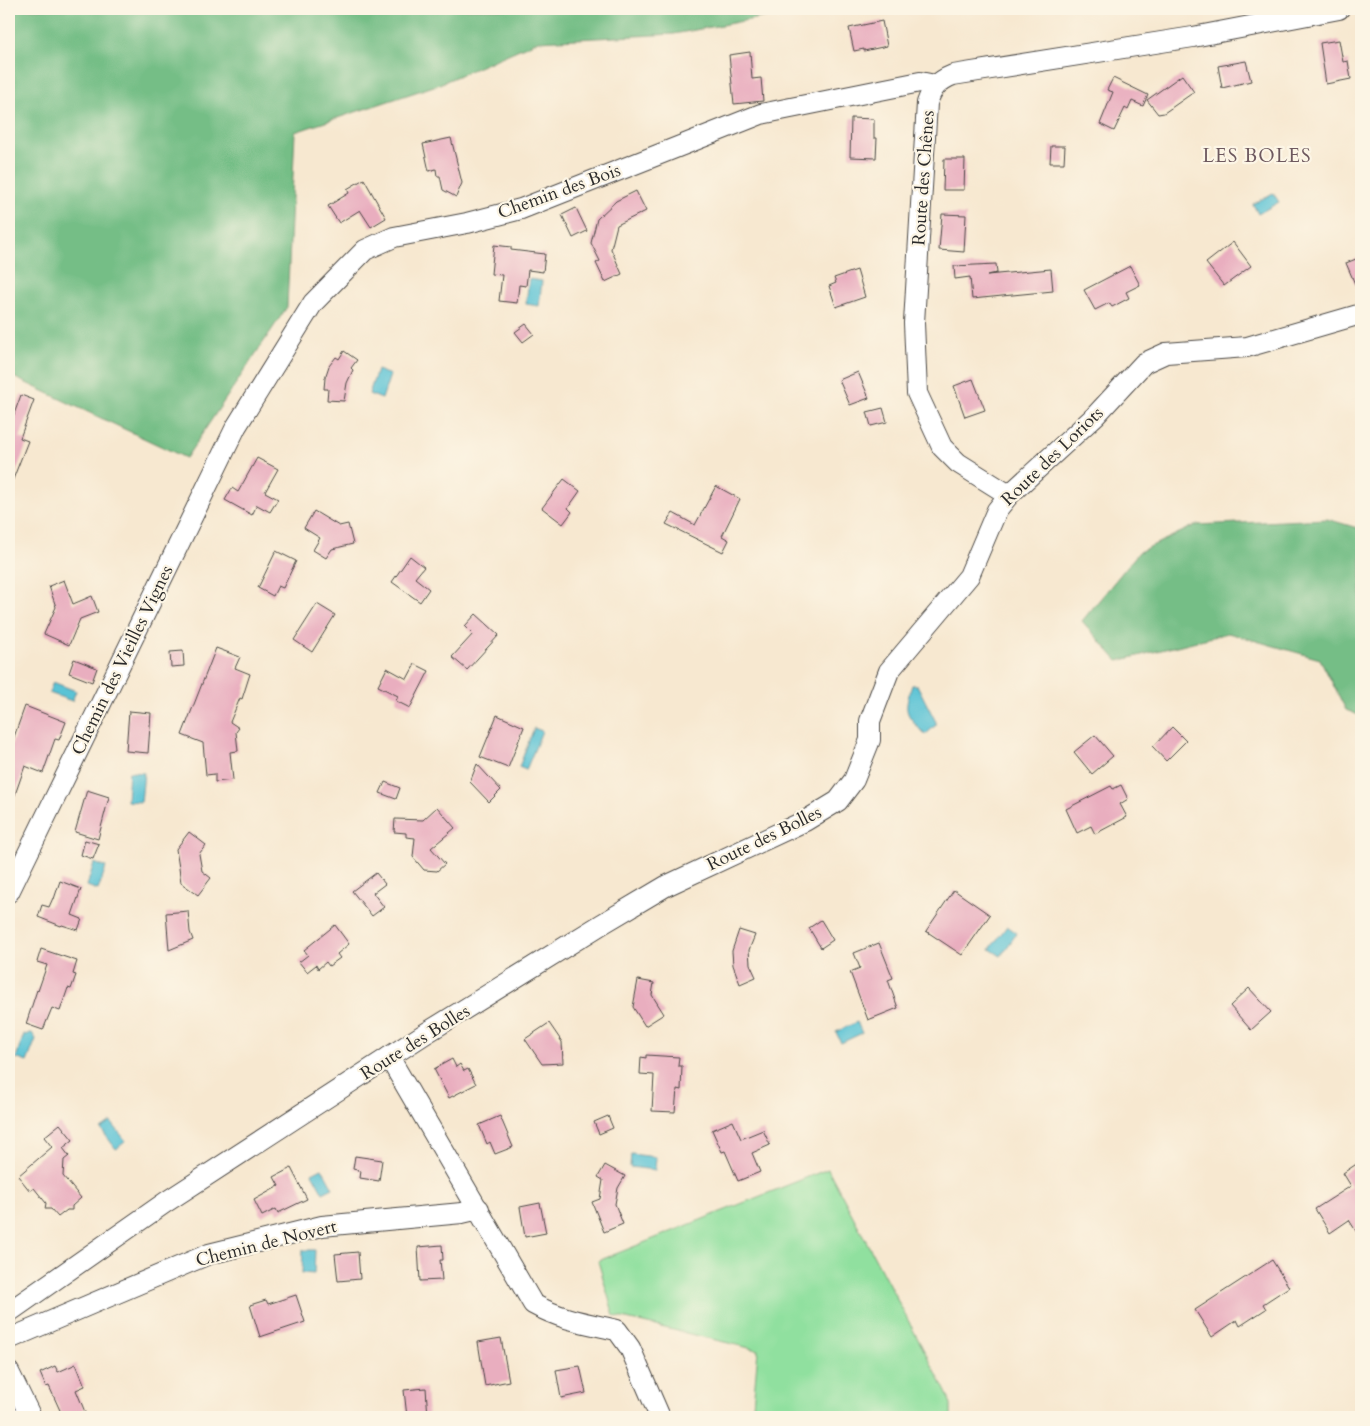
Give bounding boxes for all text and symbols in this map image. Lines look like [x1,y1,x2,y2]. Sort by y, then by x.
street label: Route des Chênes [906,110,941,247]
district label: LES BOLES [1203,143,1311,169]
street label: Chemin des Bois [494,158,624,225]
street label: Route des Loriots [996,401,1109,512]
street label: Chemin des Vieilles Vignes [66,561,179,759]
street label: Route des Bolles [703,800,826,877]
street label: Route des Bolles [356,999,475,1086]
street label: Chemin de Novert [193,1214,339,1273]

